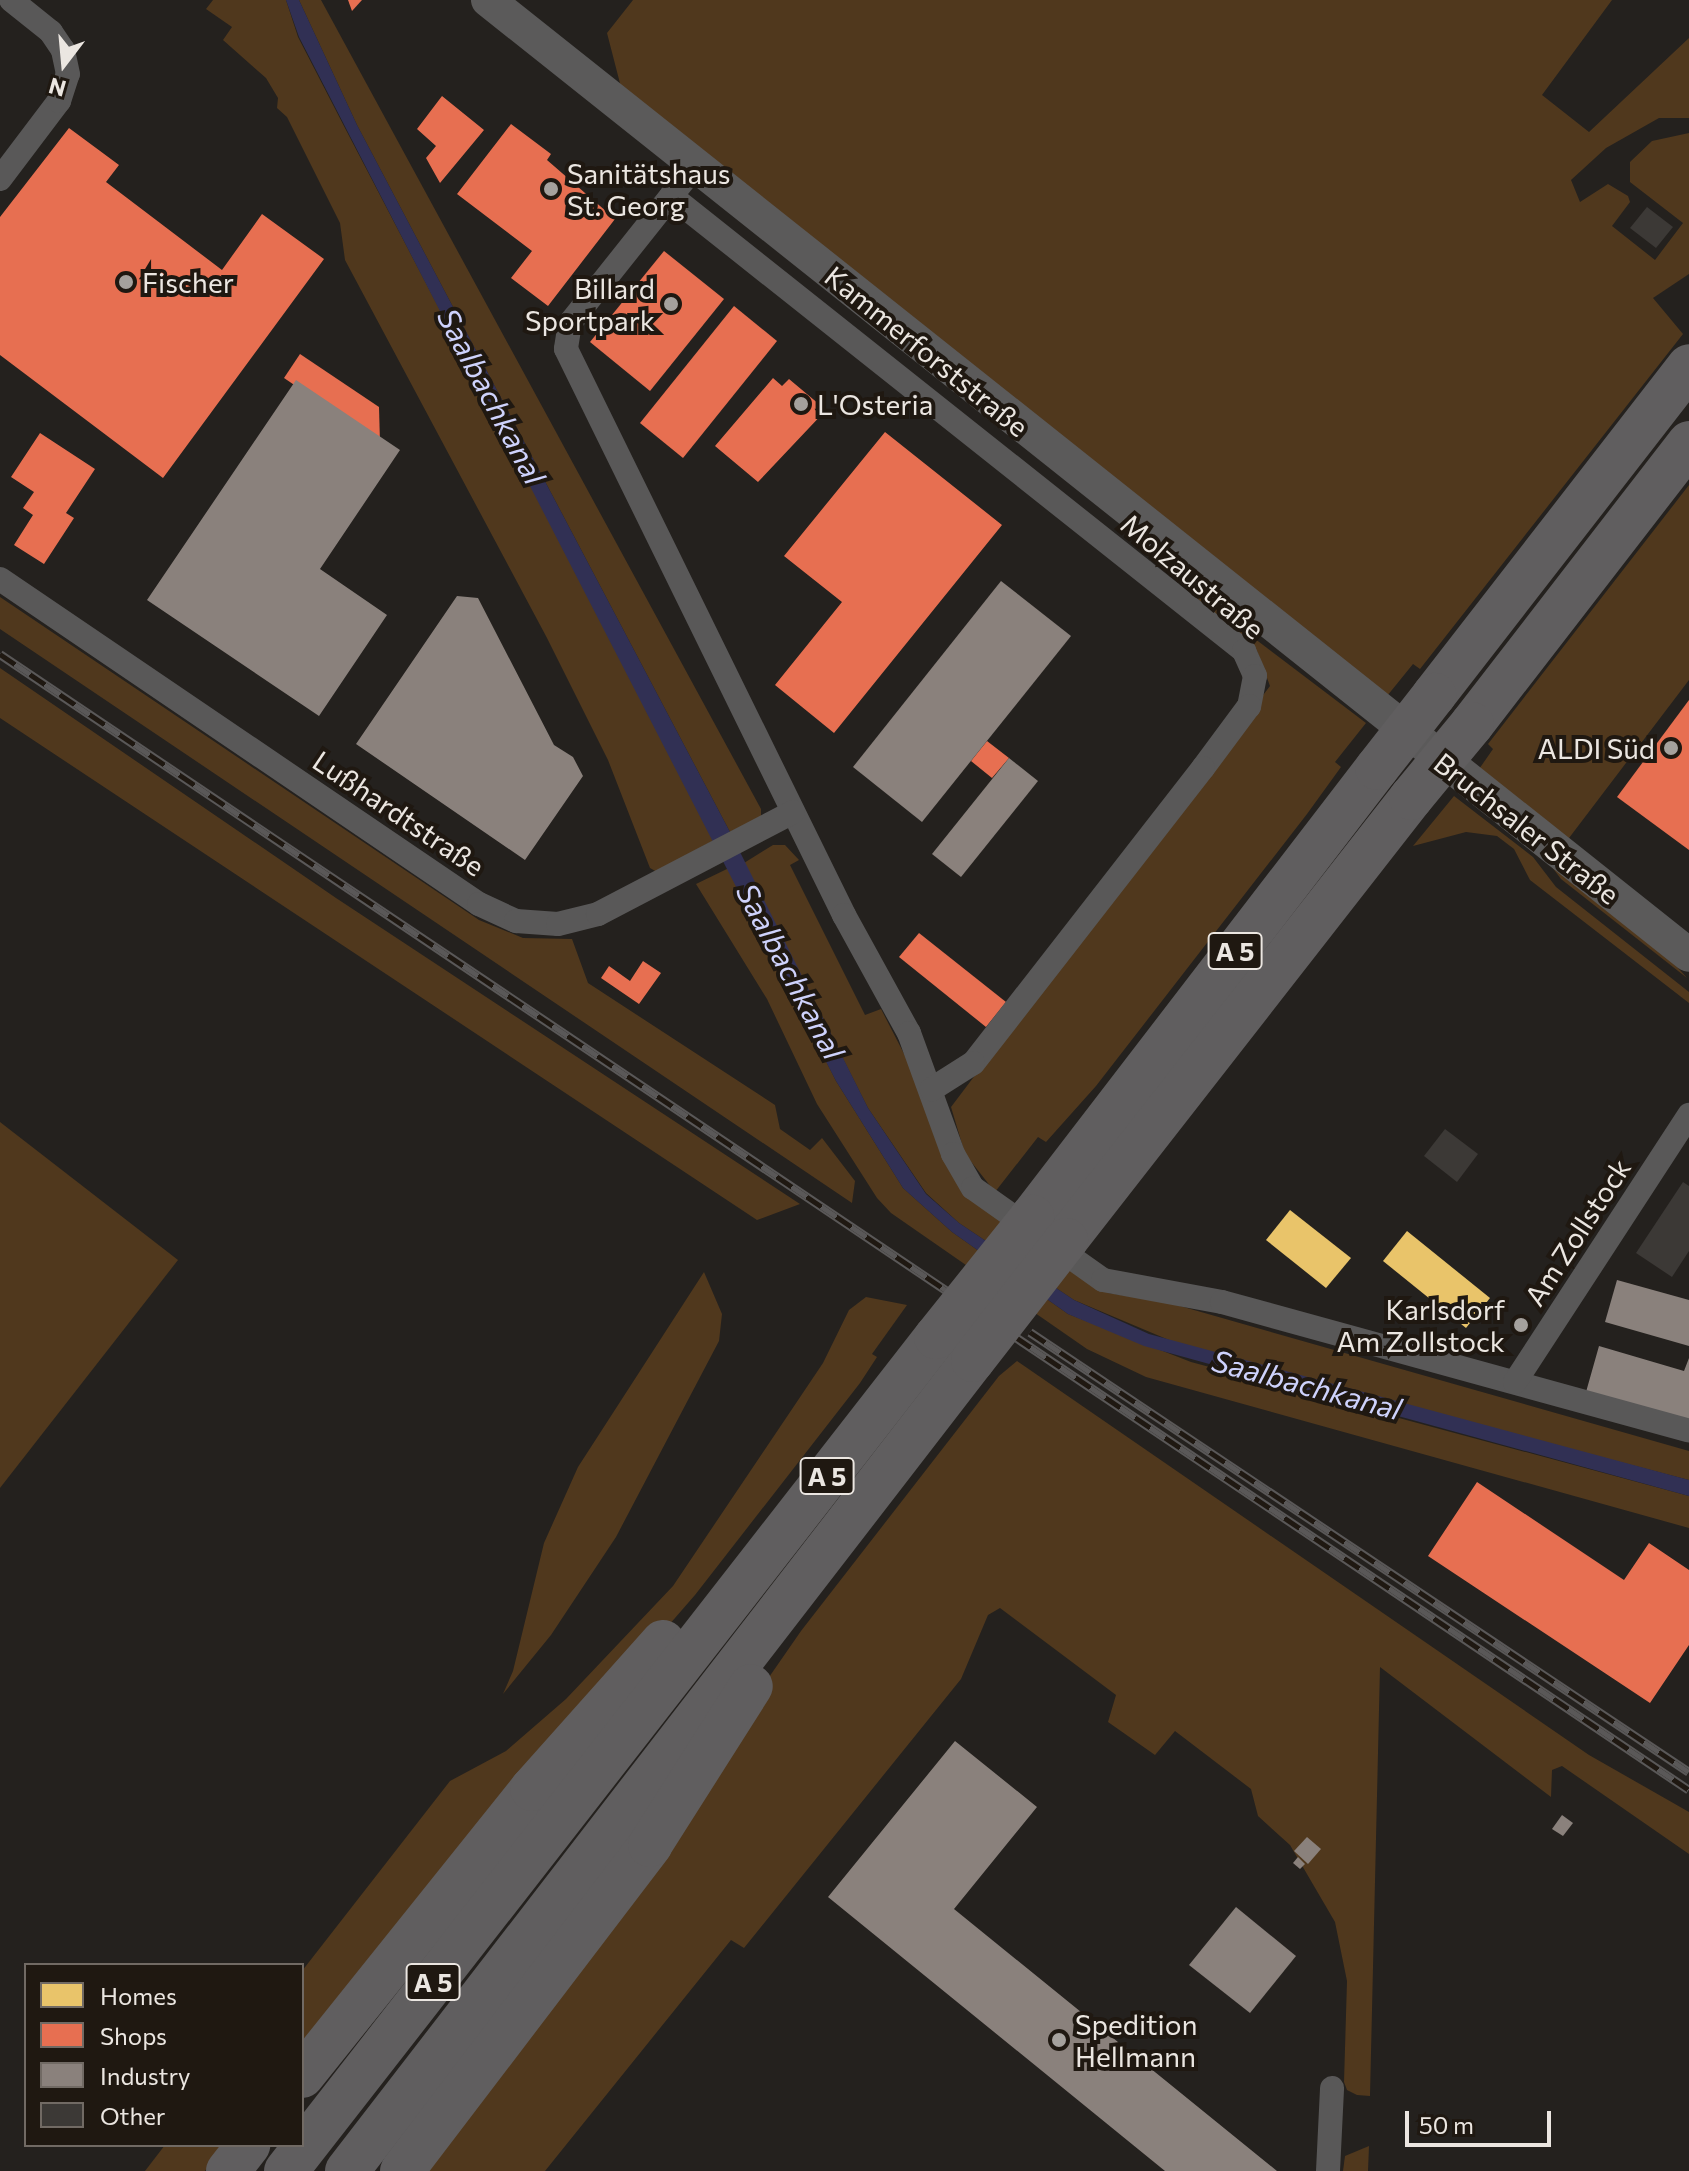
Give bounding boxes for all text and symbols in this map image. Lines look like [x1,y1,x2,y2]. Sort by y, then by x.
north arrow [24,24,104,104]
text: N [46,72,69,103]
place label: Sanitätshaus St. Georg [567,156,731,222]
marker: Sanitätshaus St. Georg [542,180,560,198]
street label: Kammerforststraße [819,259,1035,443]
place label: Fischer [142,265,234,299]
place label: Billard Sportpark [525,271,655,337]
marker: Fischer [117,273,135,291]
marker: Billard Sportpark [662,295,680,313]
water label: Saalbachkanal [430,302,554,490]
place label: L'Osteria [817,387,933,421]
marker: L'Osteria [792,395,810,413]
street label: Molzaustraße [1115,506,1271,646]
place label: ALDI Süd [1538,731,1655,765]
marker: ALDI Süd [1662,739,1680,757]
street label: Lußhardtstraße [307,743,491,883]
street label: Bruchsaler Straße [1428,745,1626,911]
water label: Saalbachkanal [729,877,853,1065]
road number: A 5 [1207,929,1263,973]
street label: Am Zollstock [1517,1152,1637,1312]
place label: Karlsdorf Am Zollstock [1336,1292,1505,1358]
marker: Karlsdorf Am Zollstock [1512,1316,1530,1334]
water label: Saalbachkanal [1208,1341,1406,1427]
road number: A 5 [799,1454,855,1498]
road number: A 5 [405,1960,461,2004]
legend [24,1963,304,2147]
text: Homes [100,1981,177,2010]
place label: Spedition Hellmann [1075,2007,1198,2073]
text: Shops [100,2021,167,2050]
marker: Spedition Hellmann [1050,2031,1068,2049]
text: Industry [100,2061,190,2090]
scale bar [1409,2095,1555,2145]
text: Other [100,2101,165,2130]
text: 50 m [1419,2110,1474,2139]

